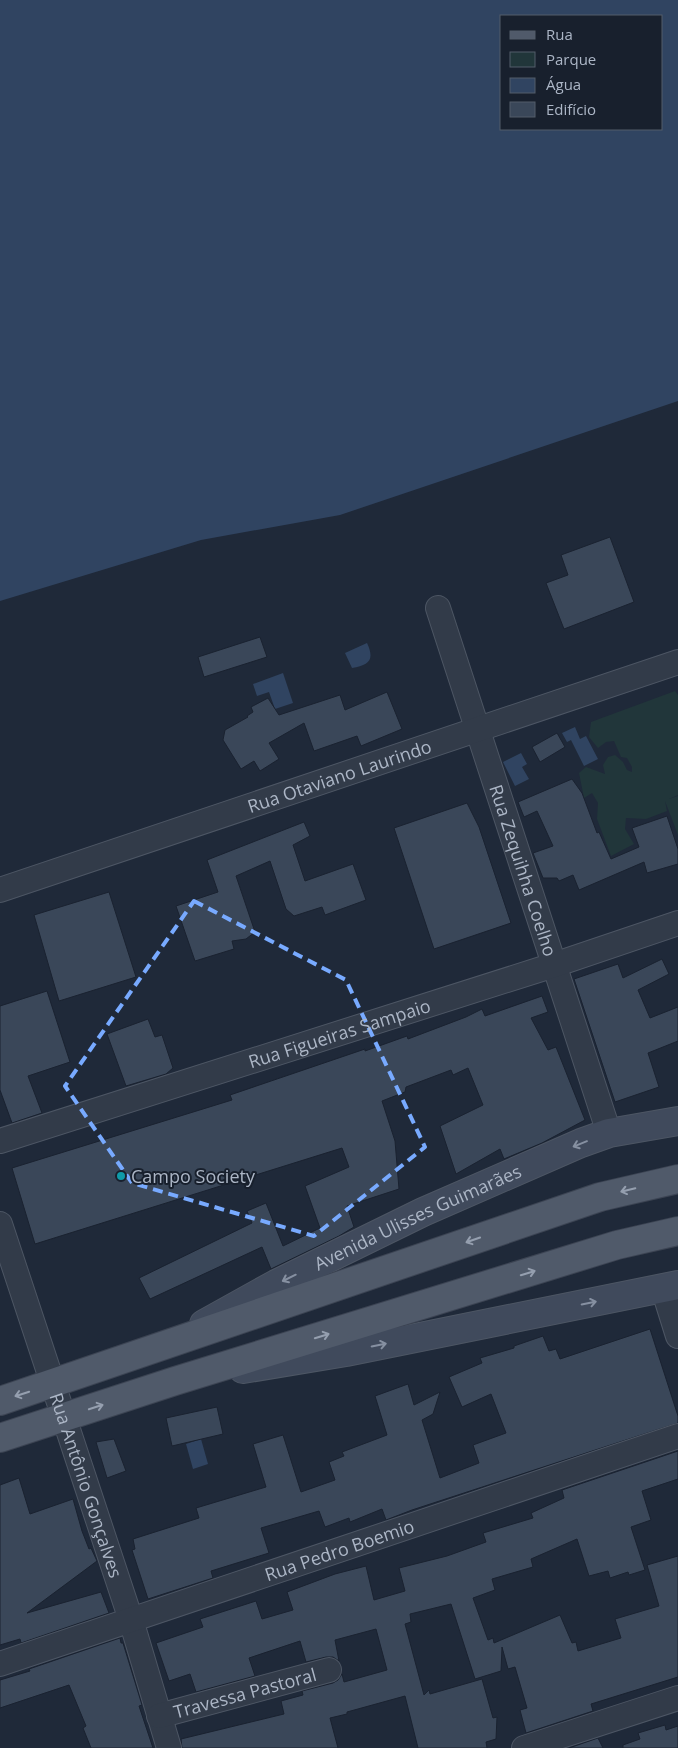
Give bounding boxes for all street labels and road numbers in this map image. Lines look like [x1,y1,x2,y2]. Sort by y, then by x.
street label: Rua Otaviano Laurindo [244,734,434,818]
street label: Rua Zequihha Coelho [484,781,563,959]
street label: Rua Figueiras Sampaio [245,993,433,1073]
street label: Avenida Ulisses Guimarães [310,1159,525,1276]
street label: Rua Antônio Gonçalves [45,1389,128,1581]
street label: Rua Pedro Boemio [261,1514,417,1586]
street label: Travessa Pastoral [171,1662,319,1724]

